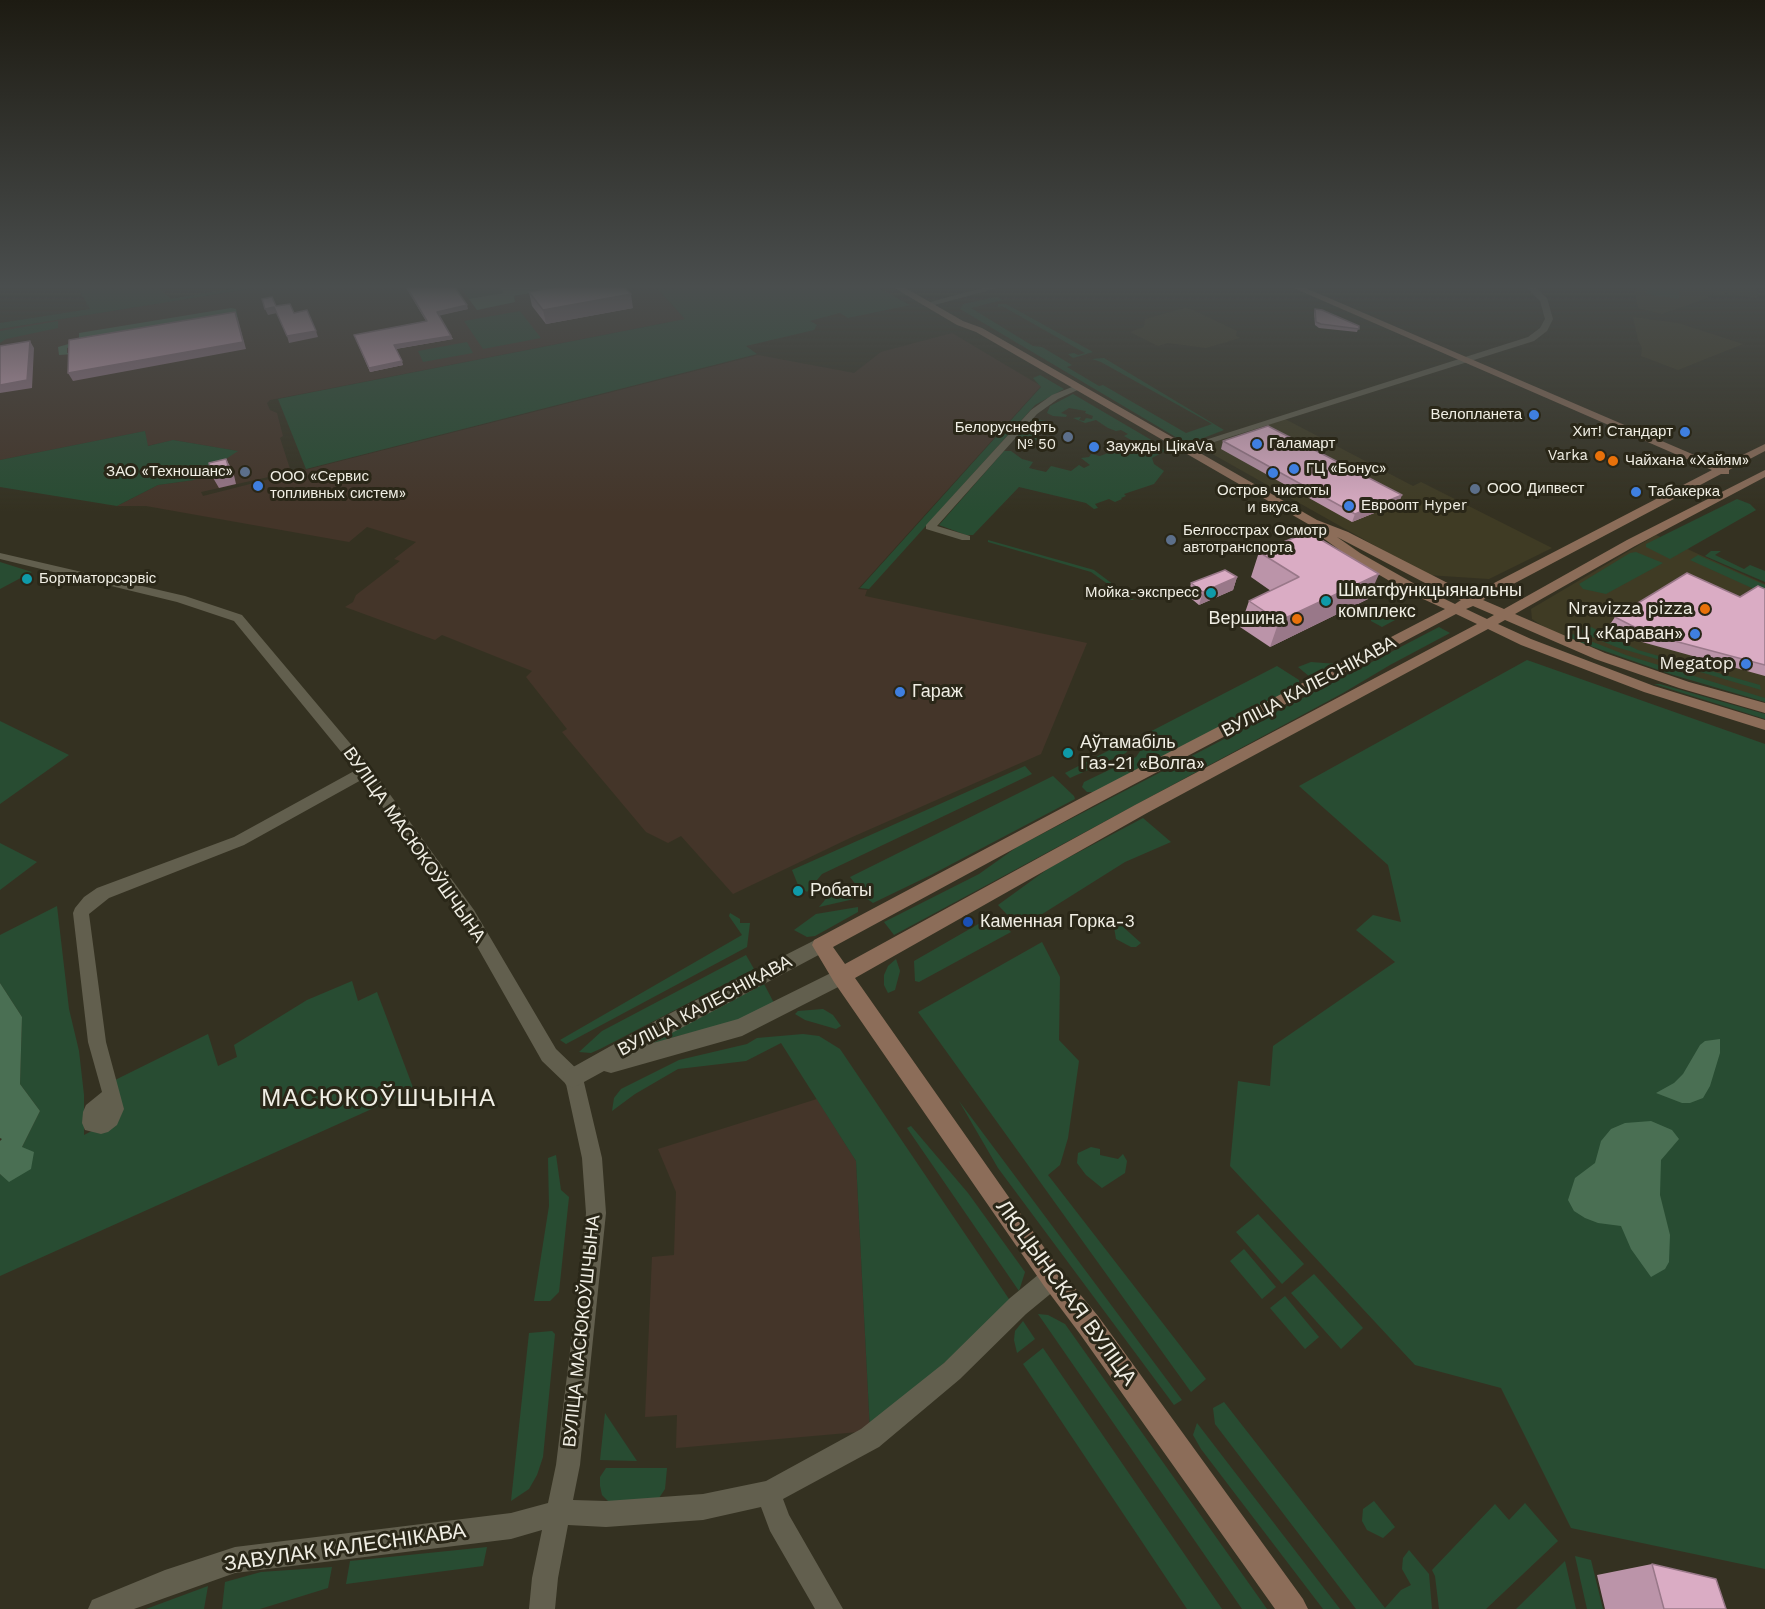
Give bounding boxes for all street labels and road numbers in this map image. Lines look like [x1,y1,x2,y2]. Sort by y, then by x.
street label: ВУЛІЦА КАЛЕСНІКАВА [1218,632,1400,742]
street label: ВУЛІЦА МАСЮКОЎШЧЫНА [338,743,490,947]
street label: ВУЛІЦА КАЛЕСНІКАВА [614,951,796,1061]
street label: ЛЮЦЫНСКАЯ ВУЛІЦА [990,1195,1142,1391]
street label: ВУЛІЦА МАСЮКОЎШЧЫНА [559,1214,605,1448]
street label: ЗАВУЛАК КАЛЕСНІКАВА [222,1519,468,1577]

